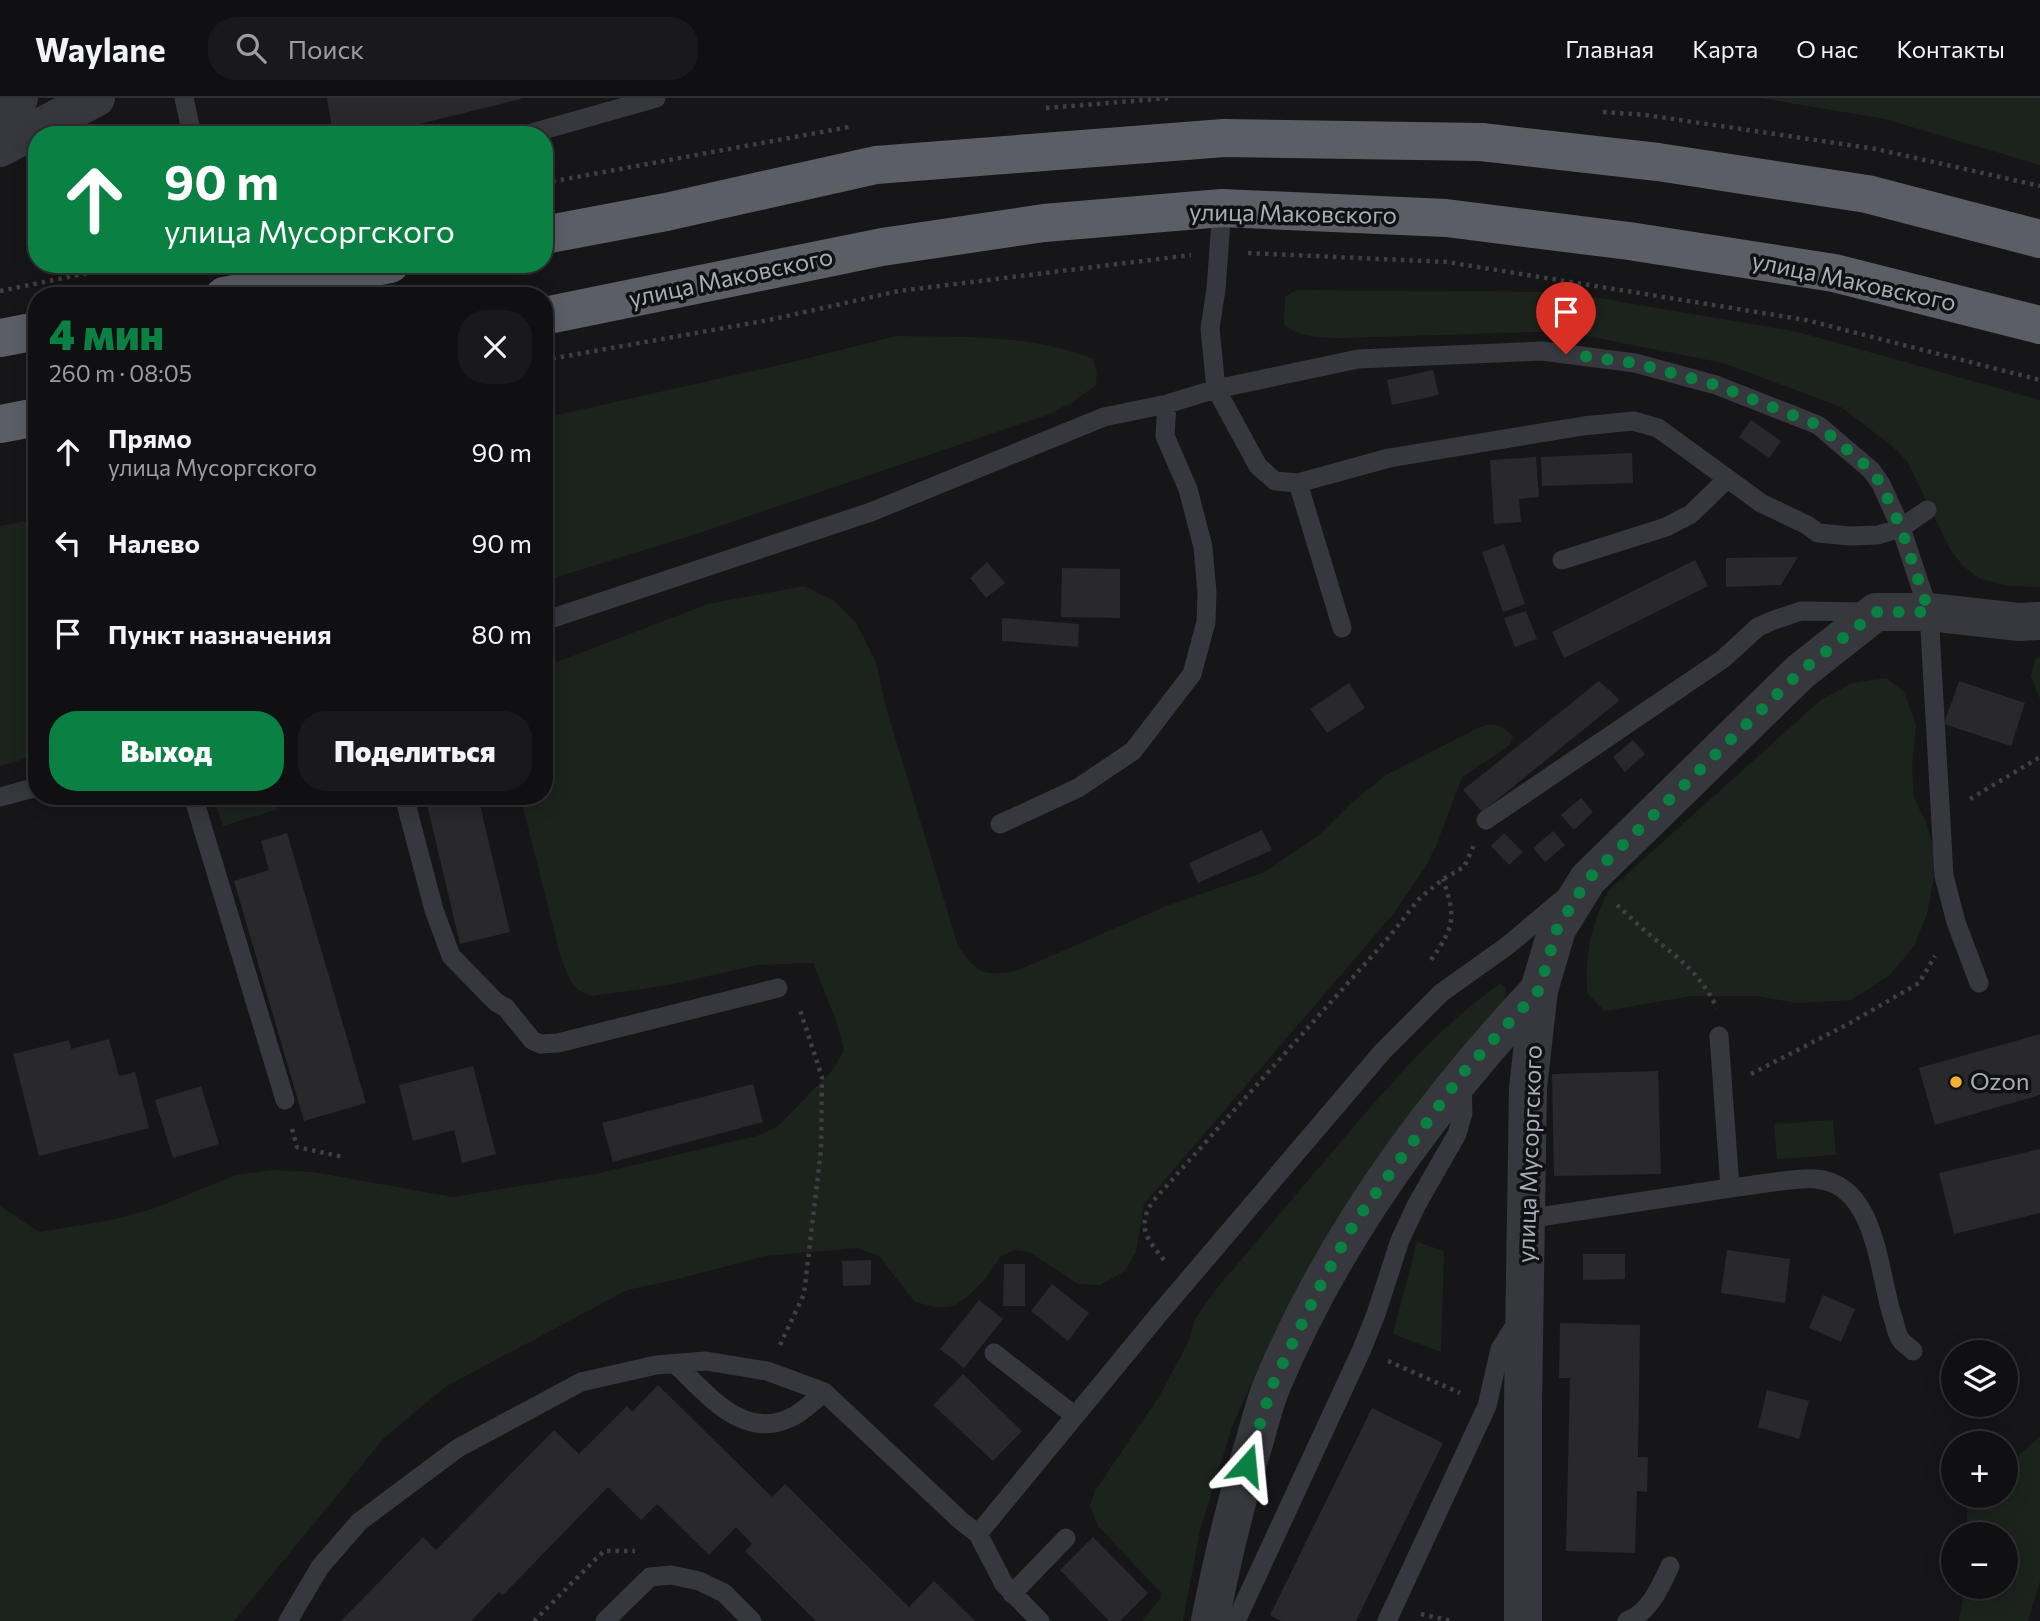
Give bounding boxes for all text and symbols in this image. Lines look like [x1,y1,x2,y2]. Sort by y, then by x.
search box [208,17,698,80]
text: Waylane [35,28,166,69]
icon: search [232,29,270,67]
text: Поиск [288,33,364,64]
text: Главная [1565,34,1654,63]
text: Карта [1692,34,1758,63]
text: О нас [1796,34,1858,63]
text: Контакты [1896,34,2005,63]
text: 90 m [164,150,279,210]
icon: ahead [49,154,140,245]
street label: улица Маковского [1189,196,1397,229]
text: улица Мусоргского [164,210,455,250]
street label: улица Маковского [626,241,835,312]
street label: улица Маковского [1750,245,1959,316]
pin [1536,282,1596,354]
icon: arrive [1547,293,1585,331]
text: 4 мин [49,307,164,359]
button: close [458,310,532,384]
text: 260 m · 08:05 [49,359,192,387]
text: Прямо [108,422,192,453]
icon: ahead [49,433,87,471]
text: 90 m [472,436,532,467]
text: улица Мусоргского [108,453,317,481]
icon: left [49,524,87,562]
text: Налево [108,527,200,558]
text: 90 m [472,527,532,558]
icon: arrive [49,615,87,653]
text: Пункт назначения [108,618,332,649]
text: 80 m [472,618,532,649]
button: Выход [49,711,284,791]
button: Поделиться [298,711,532,791]
street label: улица Мусоргского [1510,1044,1547,1263]
place label: Ozon [1970,1066,2030,1095]
marker: Ozon [1948,1074,1964,1090]
map controls [1941,1340,2018,1599]
button: layers [1941,1340,2018,1417]
position arrow [1210,1428,1284,1502]
button: + [1941,1431,2018,1508]
button: − [1941,1522,2018,1599]

